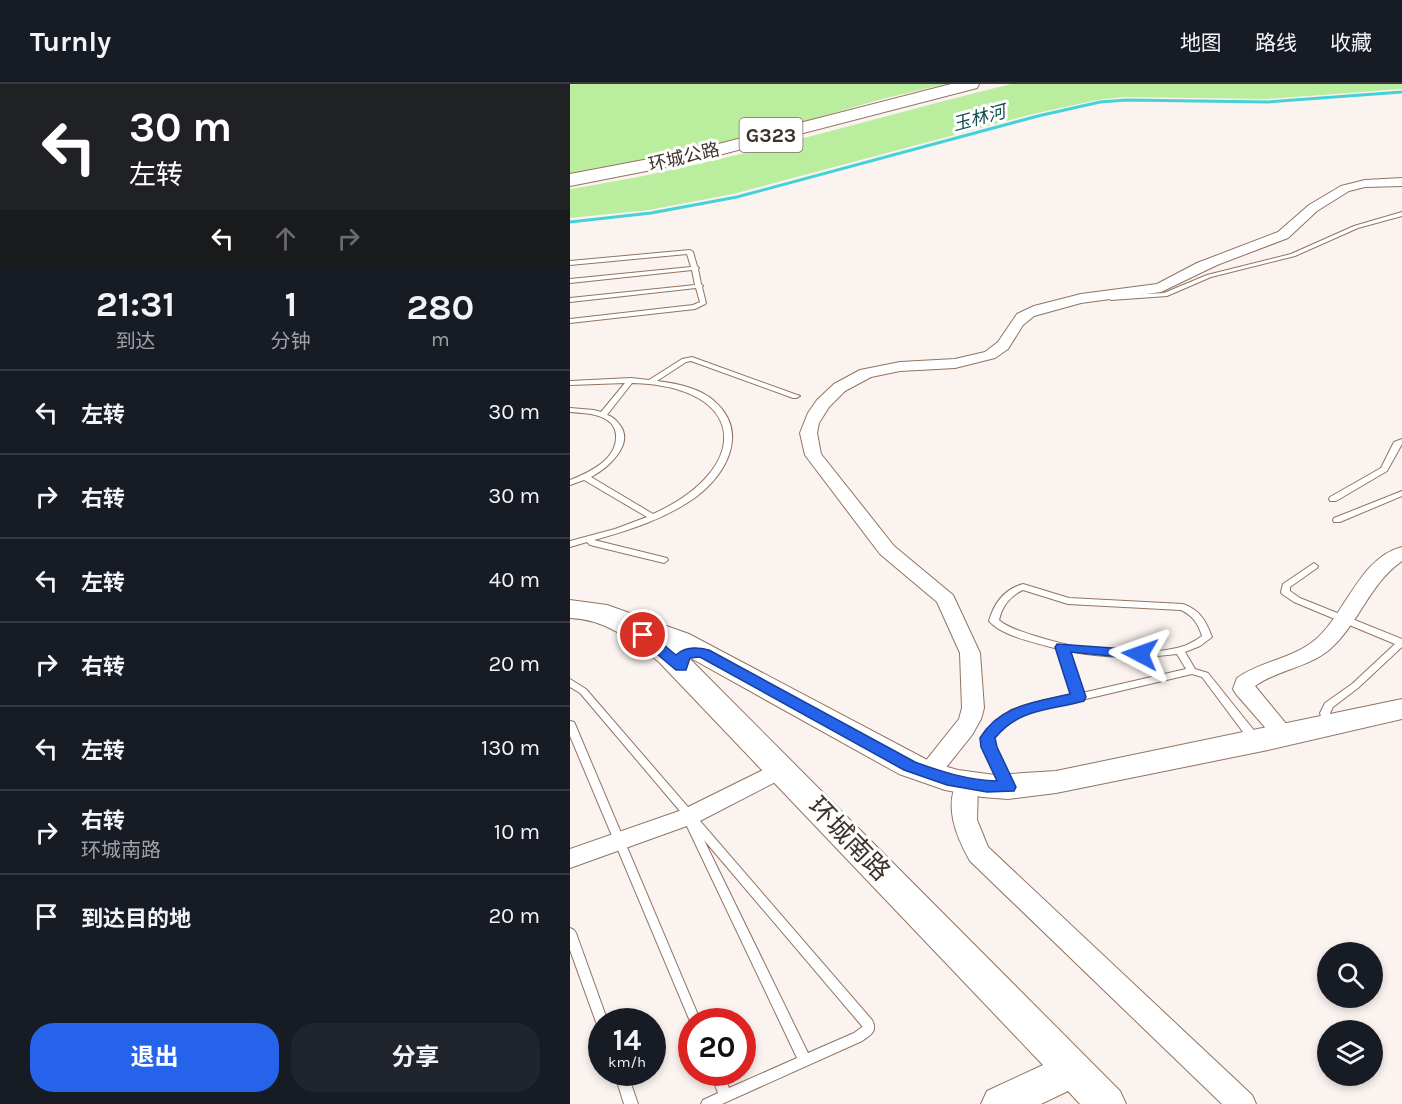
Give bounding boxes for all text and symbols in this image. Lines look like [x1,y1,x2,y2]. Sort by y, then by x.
text: Turnly [30,25,111,58]
text: 地图 [1180,31,1222,55]
text: 路线 [1255,31,1297,55]
text: 收藏 [1330,31,1372,55]
water label: 玉林河 [950,100,1011,136]
text: 30 m [129,102,232,152]
icon: left [30,108,108,186]
road number: G323 [740,118,802,152]
street label: 环城公路 [646,138,722,176]
text: 左转 [129,159,183,191]
icon: left [206,222,239,255]
icon: ahead [269,222,302,255]
icon: right [332,222,365,255]
text: 21:31 [96,283,175,325]
text: 1 [284,283,297,325]
text: 280 [407,286,474,328]
text: m [431,328,450,351]
text: 到达 [115,330,155,353]
text: 分钟 [271,330,311,353]
icon: left [30,396,63,429]
text: 30 m [488,399,540,425]
text: 左转 [81,402,125,428]
icon: right [30,480,63,513]
text: 30 m [488,483,540,509]
text: 右转 [81,486,125,512]
icon: left [30,564,63,597]
text: 40 m [489,567,540,593]
text: 左转 [81,570,125,596]
pin [617,609,668,660]
icon: arrive [626,618,659,651]
position arrow [1108,622,1172,686]
icon: right [30,648,63,681]
text: 20 m [488,651,540,677]
text: 右转 [81,654,125,680]
icon: left [30,732,63,765]
text: 130 m [481,735,540,761]
text: 左转 [81,738,125,764]
street label: 环城南路 [802,791,896,887]
text: 右转 [81,808,125,834]
icon: right [30,816,63,849]
text: 10 m [494,819,540,845]
text: 环城南路 [81,839,161,862]
icon: arrive [30,900,63,933]
text: 20 m [488,903,540,929]
text: 到达目的地 [81,906,191,932]
map controls [1317,942,1383,1086]
button: search [1317,942,1383,1008]
speed limit sign: 20 [678,1008,756,1086]
button: layers [1317,1020,1383,1086]
text: 14 [613,1022,641,1058]
button: 退出 [30,1023,279,1092]
button: 分享 [291,1023,540,1092]
text: km/h [608,1053,646,1071]

